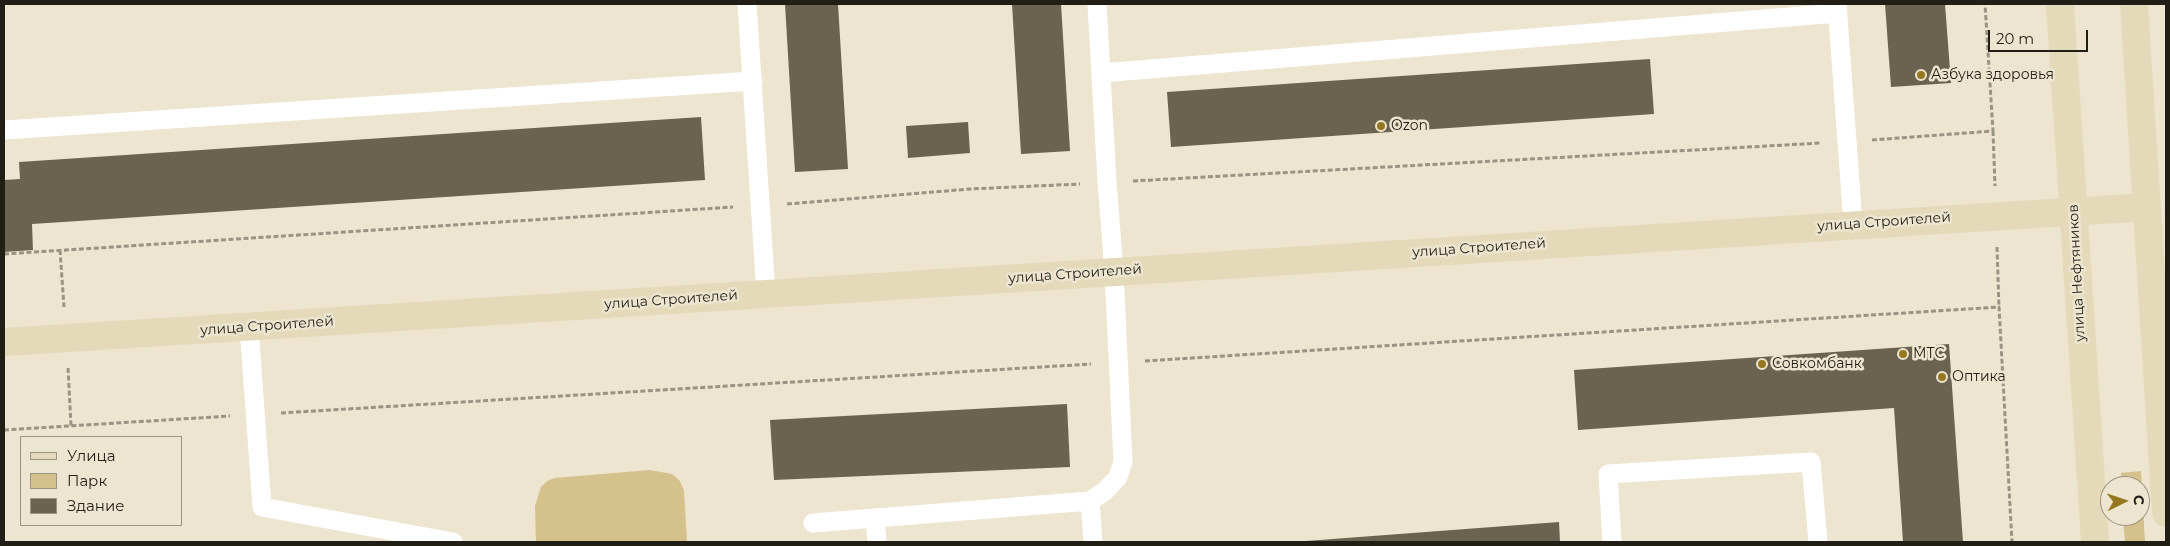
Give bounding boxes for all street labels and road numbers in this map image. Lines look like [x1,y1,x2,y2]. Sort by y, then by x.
street label: улица Нефтяников [2065,204,2089,342]
street label: улица Строителей [1817,209,1951,235]
street label: улица Строителей [1412,235,1546,261]
street label: улица Строителей [1008,261,1142,287]
street label: улица Строителей [604,287,738,313]
street label: улица Строителей [200,313,334,339]

